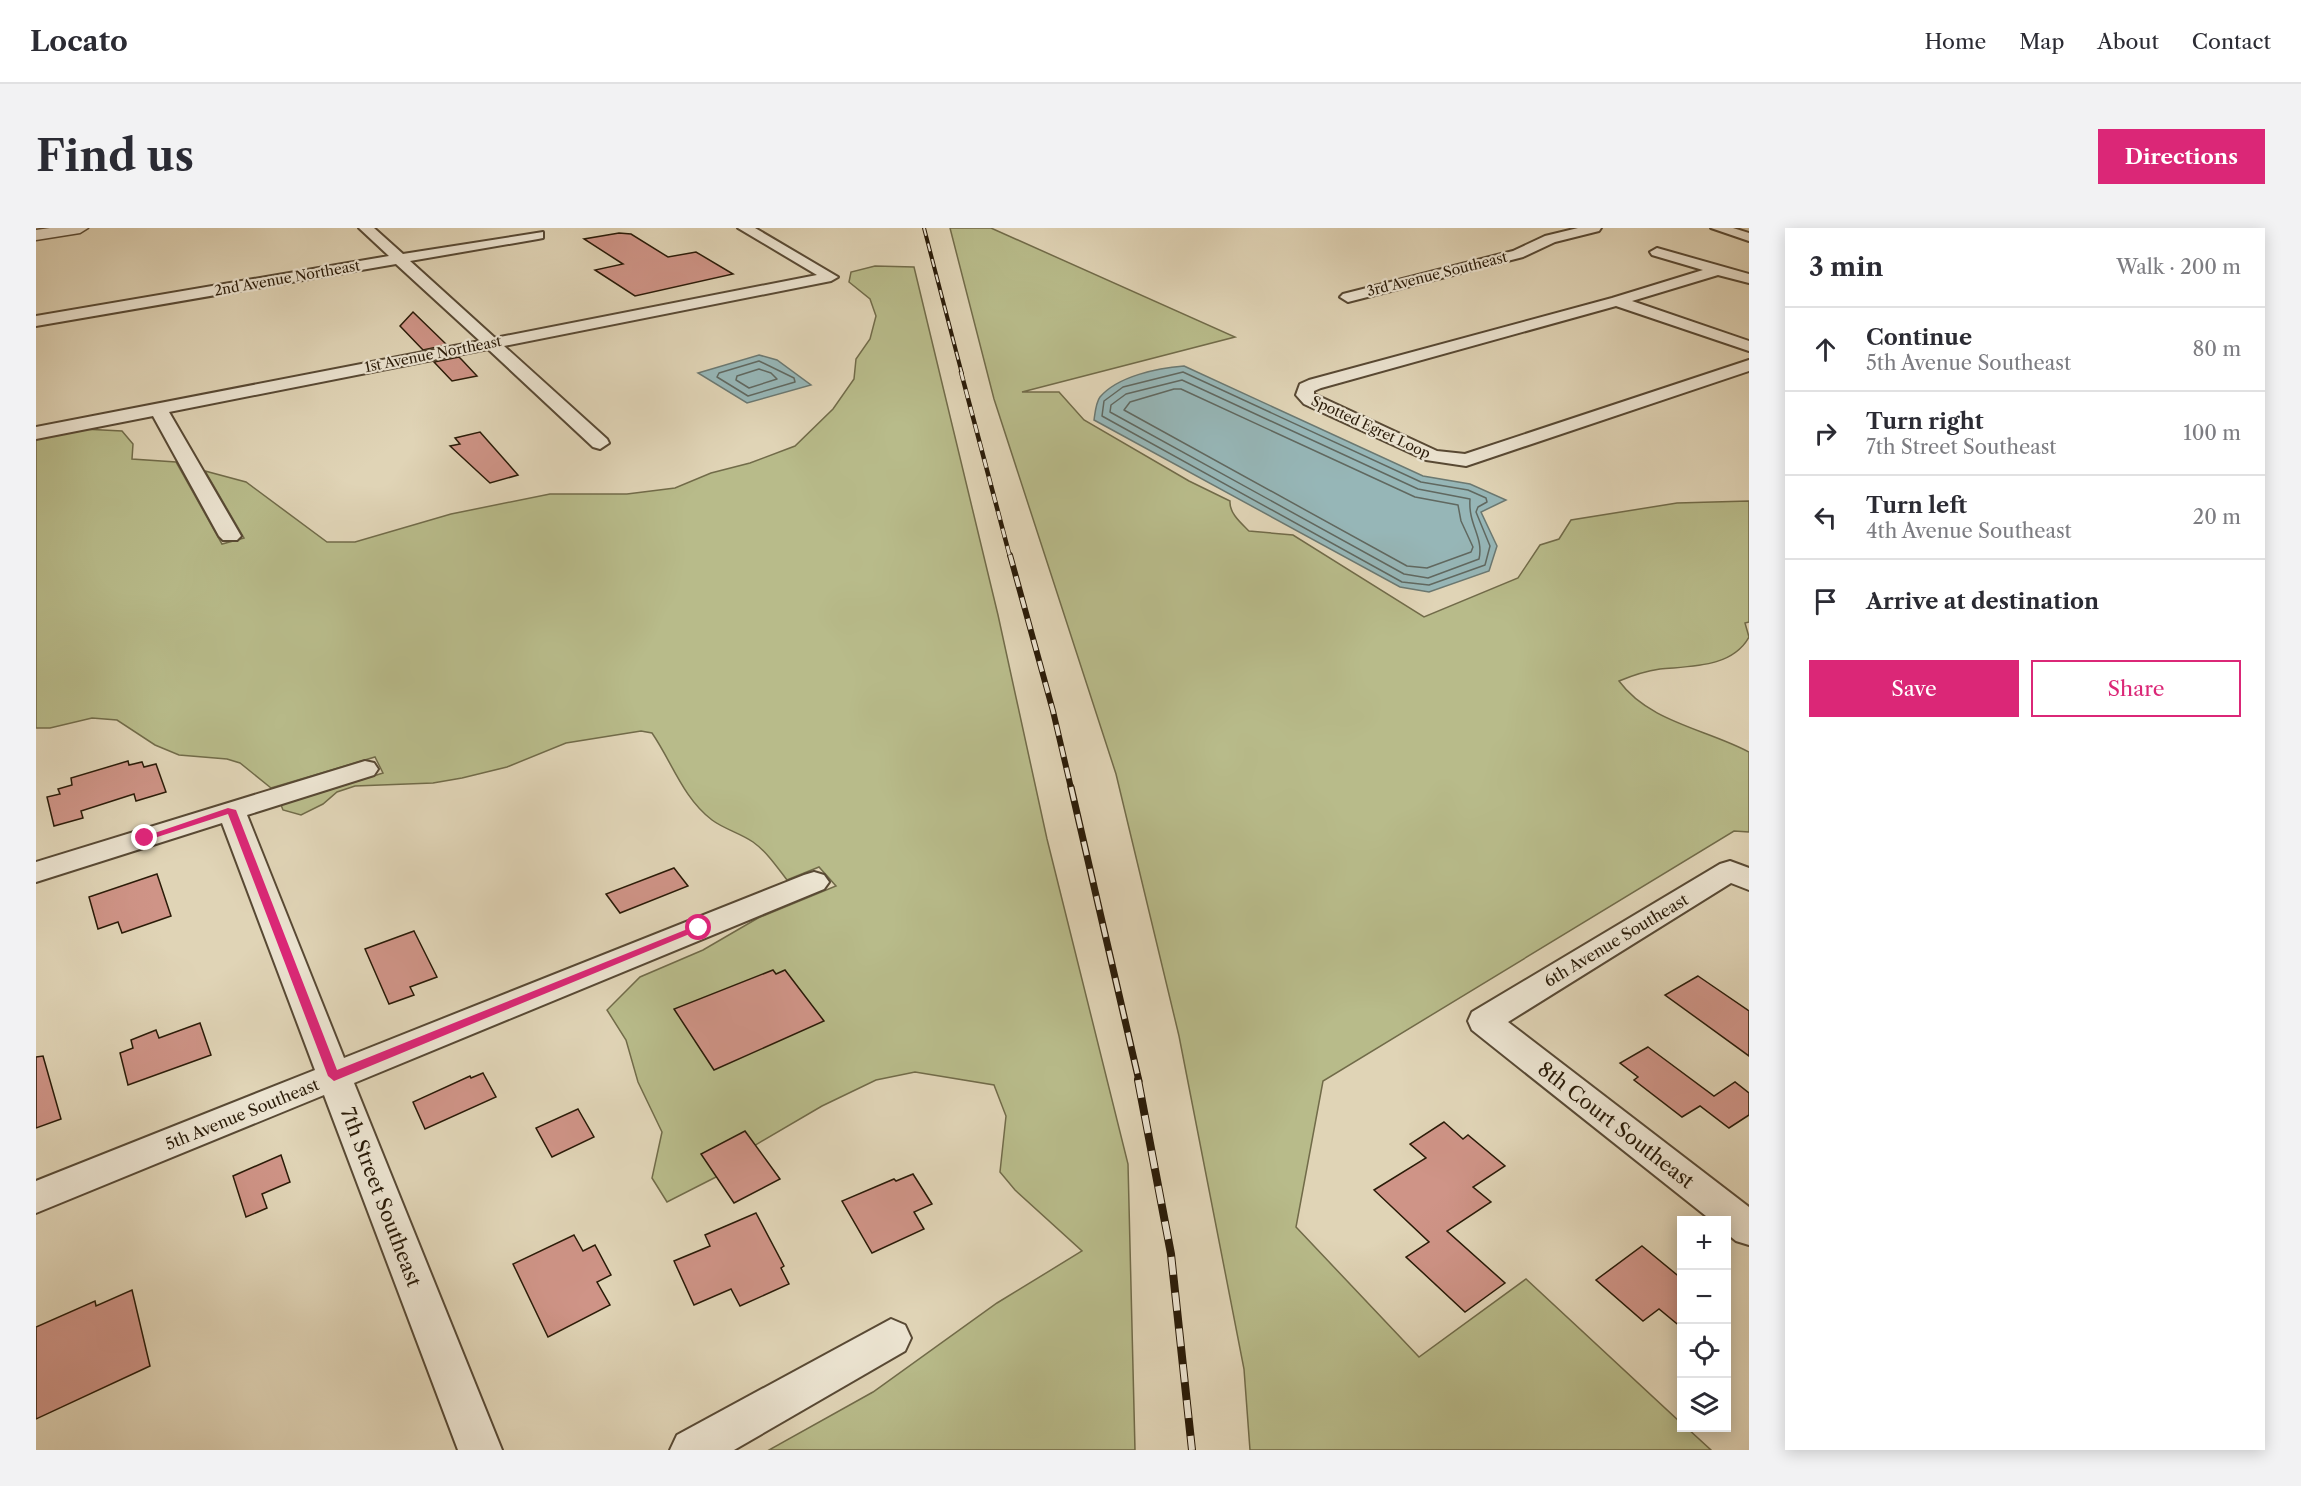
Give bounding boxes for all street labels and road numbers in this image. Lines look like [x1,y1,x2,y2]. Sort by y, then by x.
street label: 3rd Avenue Southeast [1365,248,1509,300]
street label: 2nd Avenue Northeast [213,256,361,300]
street label: 1st Avenue Northeast [363,332,503,376]
street label: Spotted Egret Loop [1308,391,1434,463]
street label: 6th Avenue Southeast [1540,889,1692,991]
street label: 8th Court Southeast [1533,1057,1699,1193]
street label: 5th Avenue Southeast [162,1074,322,1154]
street label: 7th Street Southeast [336,1104,426,1290]

